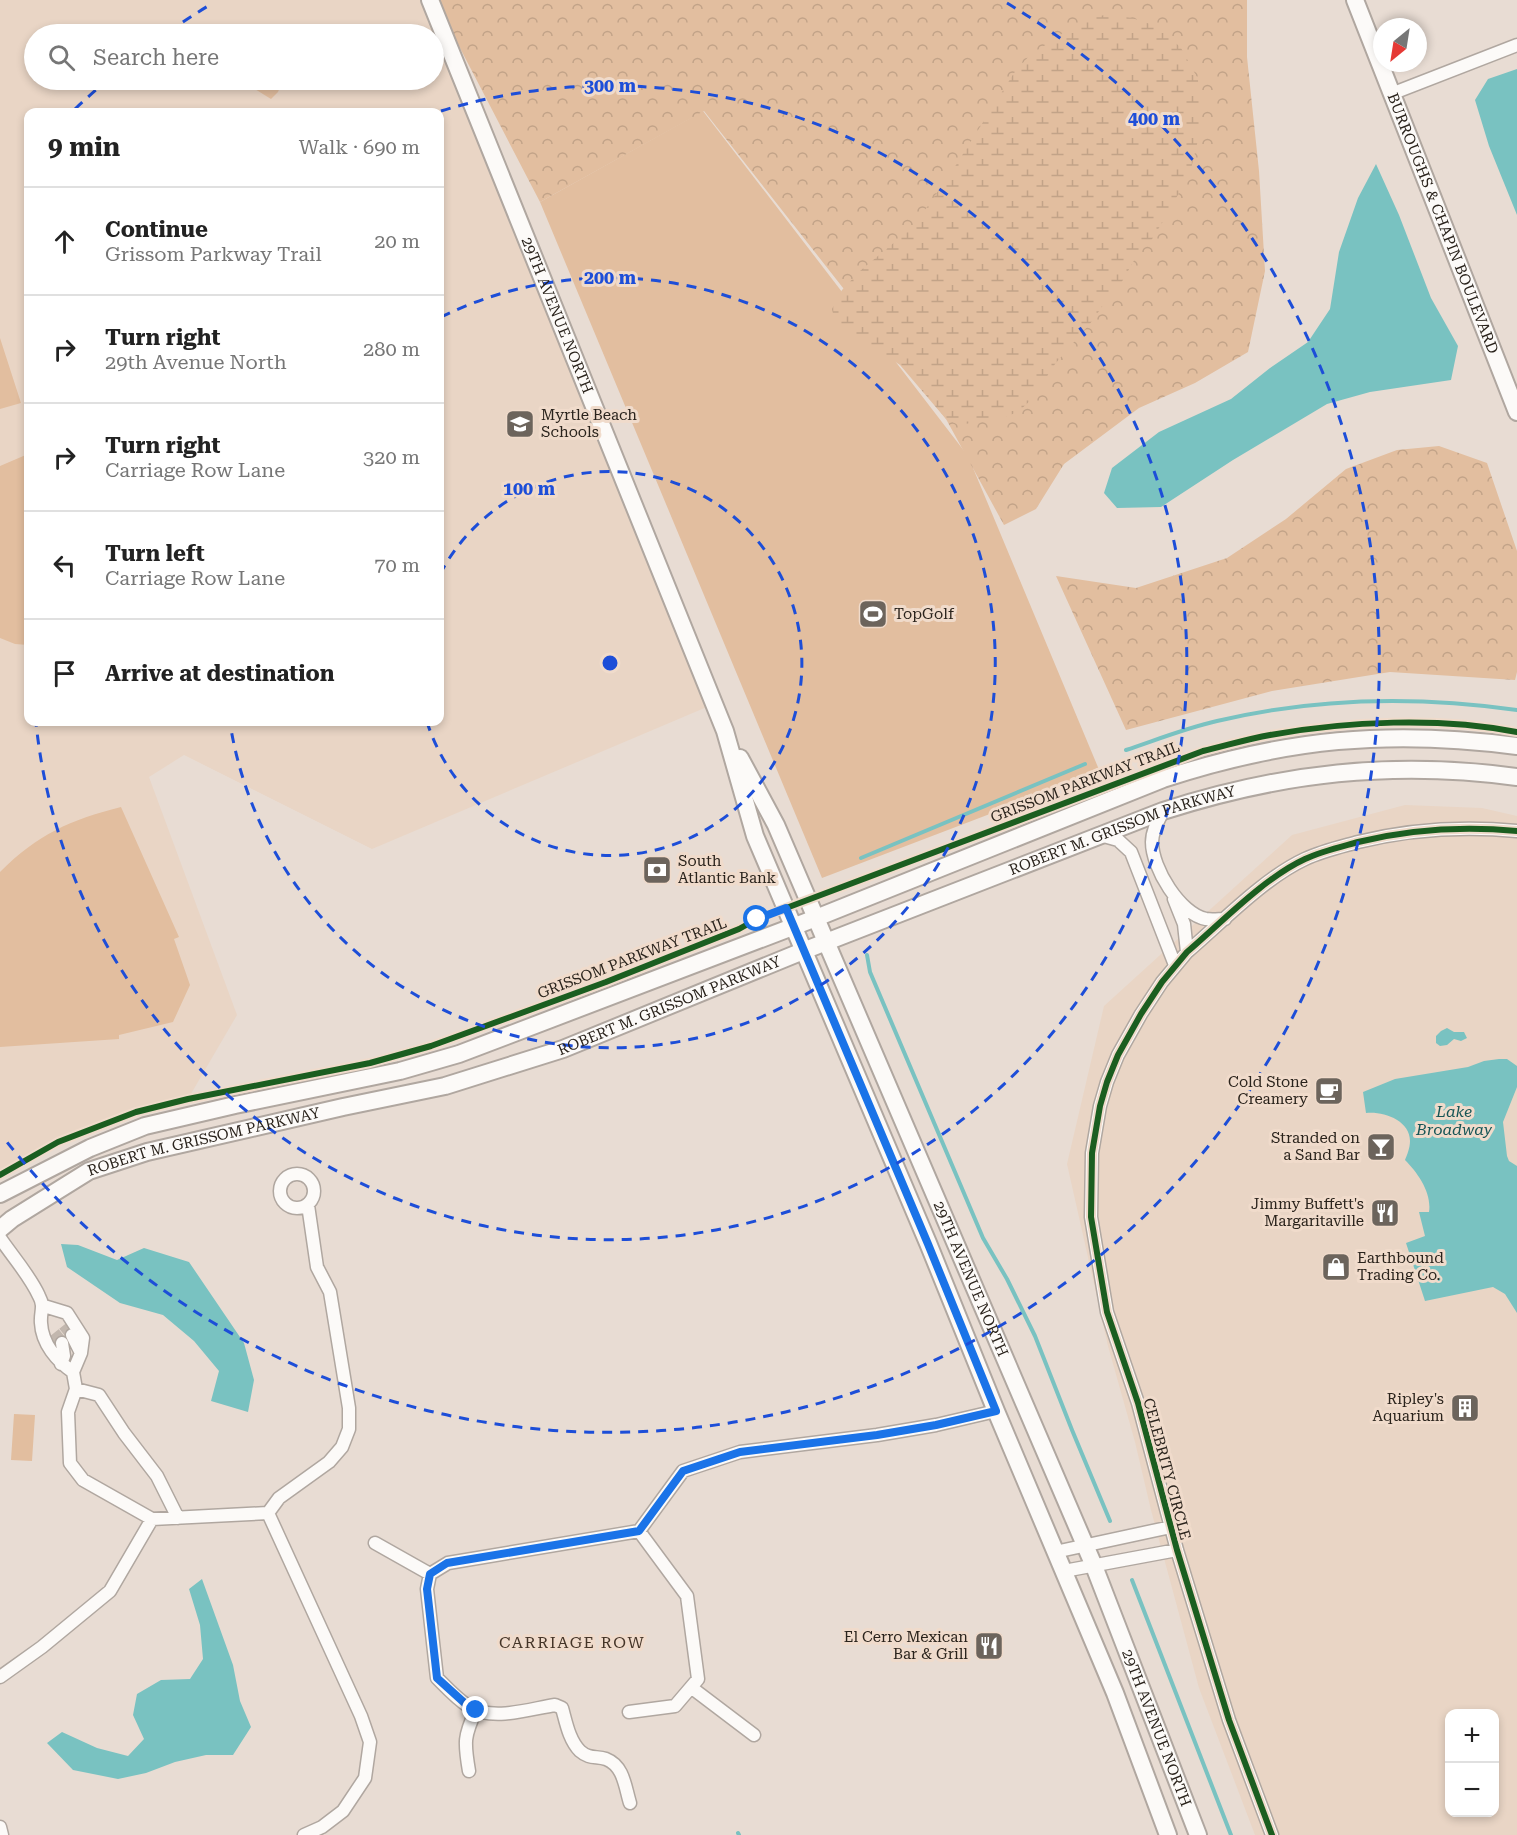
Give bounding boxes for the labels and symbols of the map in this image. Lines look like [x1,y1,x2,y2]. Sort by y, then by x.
north arrow [1373,18,1427,72]
text: 300 m [584,75,637,96]
street label: BURROUGHS & CHAPIN BOULEVARD [1383,90,1502,356]
text: 400 m [1128,108,1181,129]
street label: 29TH AVENUE NORTH [518,234,597,396]
text: 200 m [584,267,637,288]
place label: Myrtle Beach Schools [541,406,637,441]
school or university icon: Myrtle Beach Schools [504,408,536,440]
text: 100 m [503,478,556,499]
sports icon: TopGolf [857,598,889,630]
place label: TopGolf [894,605,955,623]
centre of rings [600,653,620,673]
street label: GRISSOM PARKWAY TRAIL [988,738,1182,826]
street label: ROBERT M. GRISSOM PARKWAY [1006,782,1238,879]
place label: South Atlantic Bank [678,852,776,887]
bank icon: South Atlantic Bank [641,854,673,886]
route start [743,905,769,931]
street label: GRISSOM PARKWAY TRAIL [535,914,729,1002]
street label: ROBERT M. GRISSOM PARKWAY [555,952,784,1059]
place label: Cold Stone Creamery [1228,1073,1308,1108]
cafe icon: Cold Stone Creamery [1313,1075,1345,1107]
water label: Lake Broadway [1415,1102,1493,1139]
street label: ROBERT M. GRISSOM PARKWAY [85,1103,323,1180]
place label: Stranded on a Sand Bar [1271,1129,1360,1164]
bar icon: Stranded on a Sand Bar [1365,1131,1397,1163]
place label: Jimmy Buffett's Margaritaville [1251,1195,1364,1230]
restaurant icon: Jimmy Buffett's Margaritaville [1369,1197,1401,1229]
street label: 29TH AVENUE NORTH [930,1199,1012,1359]
place label: Earthbound Trading Co. [1357,1249,1444,1284]
shop icon: Earthbound Trading Co. [1320,1251,1352,1283]
place label: Ripley's Aquarium [1372,1390,1444,1425]
building icon: Ripley's Aquarium [1449,1392,1481,1424]
street label: CELEBRITY CIRCLE [1139,1396,1195,1542]
place label: El Cerro Mexican Bar & Grill [844,1628,968,1663]
restaurant icon: El Cerro Mexican Bar & Grill [973,1630,1005,1662]
district label: CARRIAGE ROW [499,1633,645,1652]
street label: 29TH AVENUE NORTH [1118,1647,1195,1809]
route end [462,1696,488,1722]

